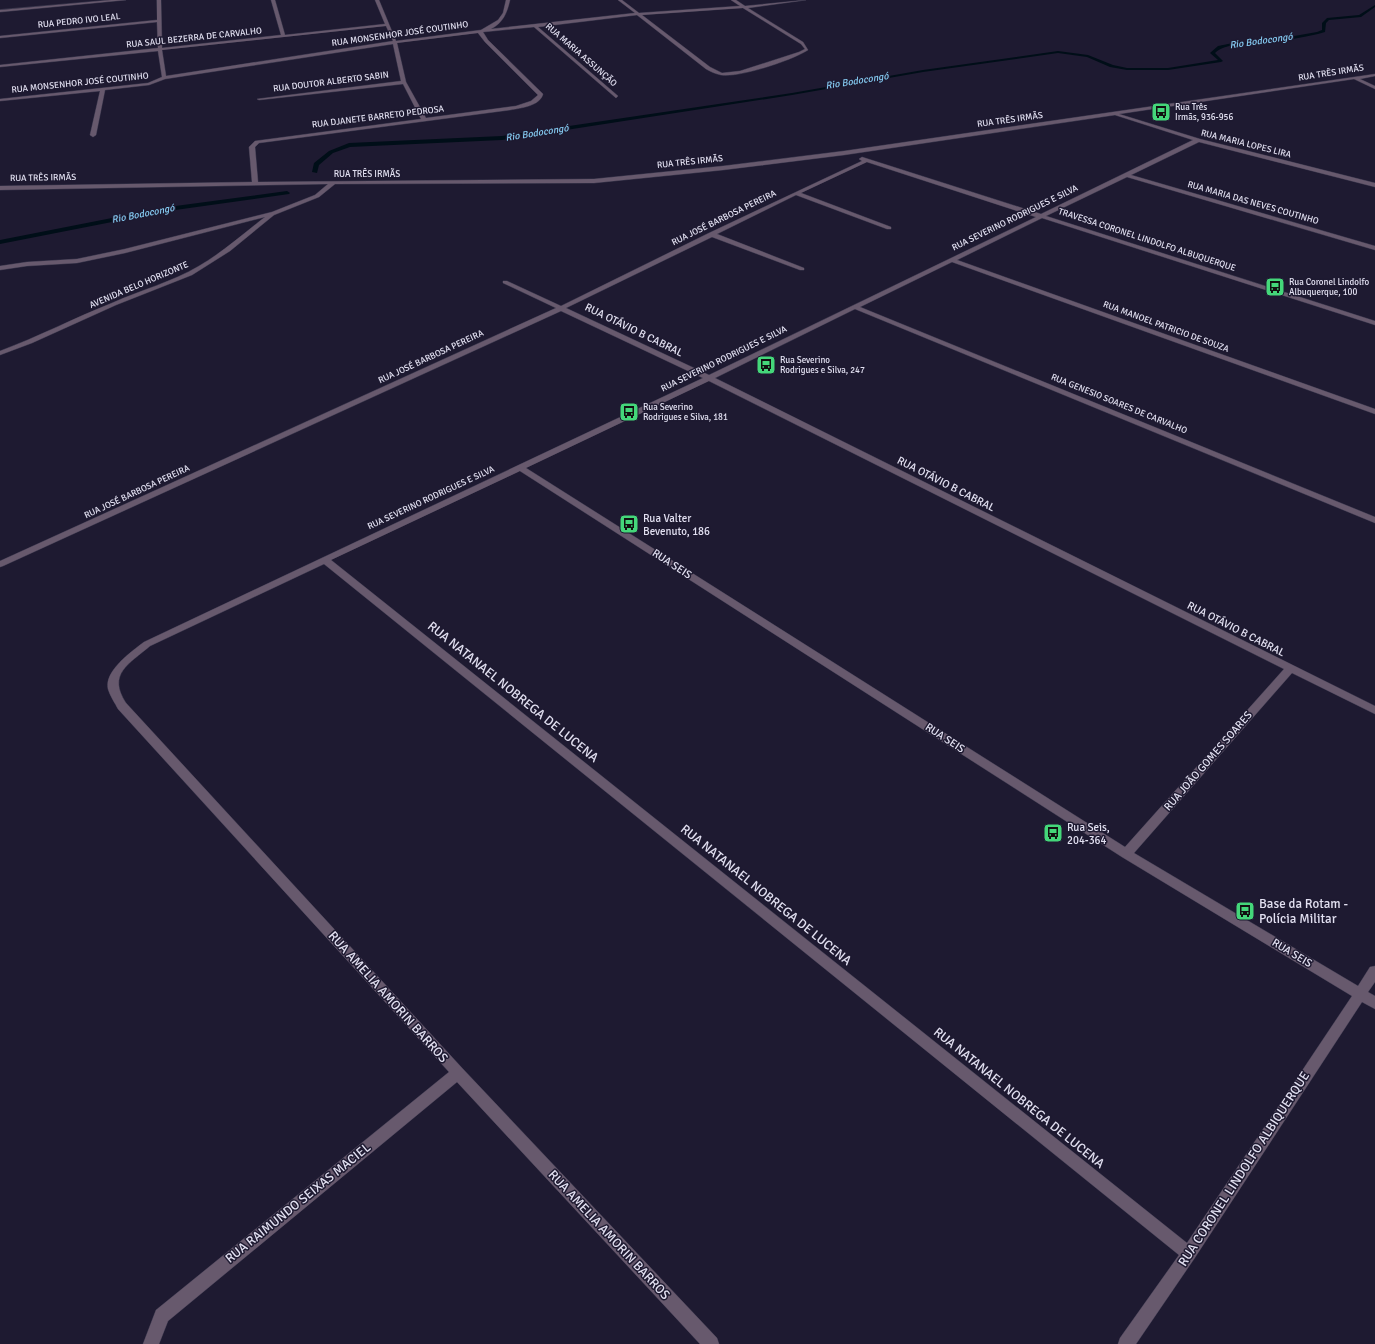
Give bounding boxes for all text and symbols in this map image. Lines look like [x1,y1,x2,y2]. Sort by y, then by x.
street label: RUA PEDRO IVO LEAL [37,11,121,31]
street label: RUA MONSENHOR JOSÉ COUTINHO [331,17,469,49]
street label: RUA MARIA ASSUNÇÃO [543,20,620,89]
street label: RUA SAUL BEZERRA DE CARVALHO [126,25,262,51]
water label: Rio Bodocongó [1229,31,1294,51]
street label: RUA TRÊS IRMÃS [1297,61,1365,84]
street label: RUA MONSENHOR JOSÉ COUTINHO [11,68,149,96]
street label: RUA DOUTOR ALBERTO SABIN [272,69,390,95]
water label: Rio Bodocongó [825,70,890,92]
bus stop icon: Rua Três Irmãs, 936-956 [1150,101,1172,123]
place label: Rua Três Irmãs, 936-956 [1175,102,1233,123]
street label: RUA DJANETE BARRETO PEDROSA [311,103,445,131]
street label: RUA TRÊS IRMÃS [976,109,1044,130]
water label: Rio Bodocongó [505,122,570,144]
street label: RUA MARIA LOPES LIRA [1200,127,1293,161]
street label: RUA TRÊS IRMÃS [656,152,724,171]
street label: RUA TRÊS IRMÃS [334,168,400,180]
street label: RUA TRÊS IRMÃS [10,171,76,184]
street label: RUA MARIA DAS NEVES COUTINHO [1186,179,1320,227]
street label: RUA SEVERINO RODRIGUES E SILVA [950,182,1080,253]
street label: RUA JOSÉ BARBOSA PEREIRA [669,186,779,248]
water label: Rio Bodocongó [111,202,176,226]
street label: TRAVESSA CORONEL LINDOLFO ALBUQUERQUE [1057,206,1237,274]
street label: AVENIDA BELO HORIZONTE [88,259,190,311]
bus stop icon: Rua Coronel Lindolfo Albuquerque, 100 [1264,276,1286,298]
place label: Rua Coronel Lindolfo Albuquerque, 100 [1289,277,1369,298]
street label: RUA MANOEL PATRICIO DE SOUZA [1101,299,1231,355]
street label: RUA OTÁVIO B CABRAL [583,300,686,360]
street label: RUA SEVERINO RODRIGUES E SILVA [659,323,789,394]
street label: RUA JOSÉ BARBOSA PEREIRA [376,326,486,386]
bus stop icon: Rua Severino Rodrigues e Silva, 247 [755,354,777,376]
place label: Rua Severino Rodrigues e Silva, 247 [780,355,865,376]
street label: RUA GENESIO SOARES DE CARVALHO [1049,372,1189,436]
bus stop icon: Rua Severino Rodrigues e Silva, 181 [618,401,640,423]
place label: Rua Severino Rodrigues e Silva, 181 [643,402,728,423]
street label: RUA OTÁVIO B CABRAL [895,453,998,514]
street label: RUA JOSÉ BARBOSA PEREIRA [82,461,192,521]
street label: RUA SEVERINO RODRIGUES E SILVA [366,463,497,532]
place label: Rua Valter Bevenuto, 186 [643,512,710,538]
bus stop icon: Rua Valter Bevenuto, 186 [618,513,640,535]
street label: RUA SEIS [650,546,694,582]
street label: RUA OTÁVIO B CABRAL [1185,598,1288,659]
street label: RUA NATANAEL NOBREGA DE LUCENA [424,618,602,766]
street label: RUA JOÃO GOMES SOARES [1161,709,1255,813]
street label: RUA SEIS [923,720,967,756]
street label: RUA NATANAEL NOBREGA DE LUCENA [677,821,855,969]
place label: Rua Seis, 204-364 [1067,821,1110,847]
bus stop icon: Rua Seis, 204-364 [1042,822,1064,844]
place label: Base da Rotam - Polícia Militar [1259,896,1348,927]
bus stop icon: Base da Rotam - Polícia Militar [1234,900,1256,922]
street label: RUA AMELIA AMORIN BARROS [325,928,451,1066]
street label: RUA SEIS [1270,936,1314,970]
street label: RUA NATANAEL NOBREGA DE LUCENA [930,1024,1108,1172]
street label: RUA CORONEL LINDOLFO ALBIQUERQUE [1175,1069,1313,1269]
street label: RUA RAIMUNDO SEIXAS MACIEL [222,1139,374,1267]
street label: RUA AMELIA AMORIN BARROS [545,1167,673,1303]

